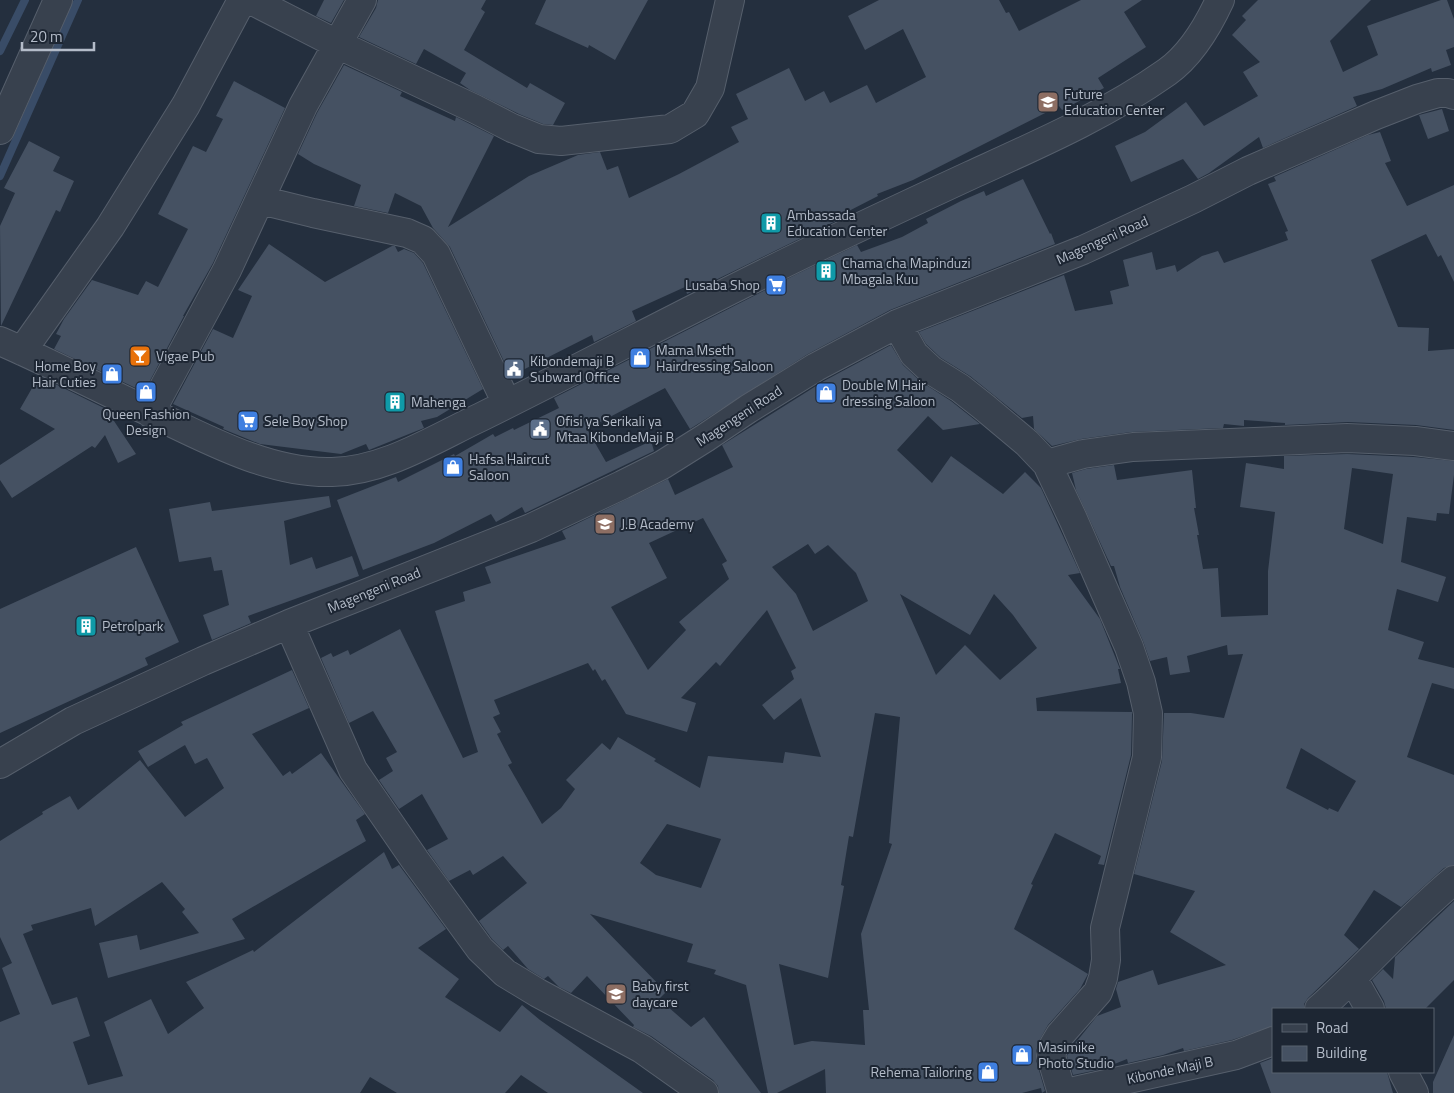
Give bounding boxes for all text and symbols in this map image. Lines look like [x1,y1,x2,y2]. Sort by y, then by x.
scale bar [22,20,95,52]
text: 20 m [30,25,63,48]
place label: Future Education Center [1064,83,1165,120]
school or university icon: Future Education Center [1036,90,1060,114]
place label: Ambassada Education Center [787,204,888,241]
street label: Magengeni Road [1052,210,1151,269]
building icon: Ambassada Education Center [759,211,783,235]
place label: Chama cha Mapinduzi Mbagala Kuu [842,252,971,289]
building icon: Chama cha Mapinduzi Mbagala Kuu [814,259,838,283]
supermarket icon: Lusaba Shop [764,273,788,297]
place label: Lusaba Shop [685,274,760,295]
place label: Mama Mseth Hairdressing Saloon [656,339,773,376]
bar icon: Vigae Pub [128,344,152,368]
place label: Vigae Pub [156,345,215,366]
shop icon: Mama Mseth Hairdressing Saloon [628,346,652,370]
place label: Kibondemaji B Subward Office [530,350,620,387]
place label: Home Boy Hair Cuties [32,355,96,392]
public building icon: Kibondemaji B Subward Office [502,357,526,381]
shop icon: Home Boy Hair Cuties [100,362,124,386]
place label: Double M Hair dressing Saloon [842,374,935,411]
shop icon: Queen Fashion Design [134,380,158,404]
street label: Magengeni Road [692,380,786,451]
shop icon: Double M Hair dressing Saloon [814,381,838,405]
building icon: Mahenga [383,390,407,414]
place label: Mahenga [411,391,466,412]
place label: Queen Fashion Design [102,403,190,440]
supermarket icon: Sele Boy Shop [236,409,260,433]
place label: Sele Boy Shop [264,410,348,431]
place label: Ofisi ya Serikali ya Mtaa KibondeMaji B [556,410,674,447]
public building icon: Ofisi ya Serikali ya Mtaa KibondeMaji B [528,417,552,441]
place label: Hafsa Haircut Saloon [469,448,549,485]
shop icon: Hafsa Haircut Saloon [441,455,465,479]
school or university icon: J.B Academy [593,512,617,536]
place label: J.B Academy [621,513,694,534]
street label: Magengeni Road [324,561,424,618]
building icon: Petrolpark [74,614,98,638]
place label: Petrolpark [102,615,164,636]
place label: Baby first daycare [632,975,689,1012]
school or university icon: Baby first daycare [604,982,628,1006]
legend [1272,1008,1434,1073]
text: Road [1316,1016,1348,1039]
place label: Masimike Photo Studio [1038,1036,1114,1073]
text: Building [1316,1041,1367,1064]
shop icon: Masimike Photo Studio [1010,1043,1034,1067]
street label: Kibonde Maji B [1125,1050,1215,1089]
shop icon: Rehema Tailoring [976,1060,1000,1084]
place label: Rehema Tailoring [871,1061,972,1082]

